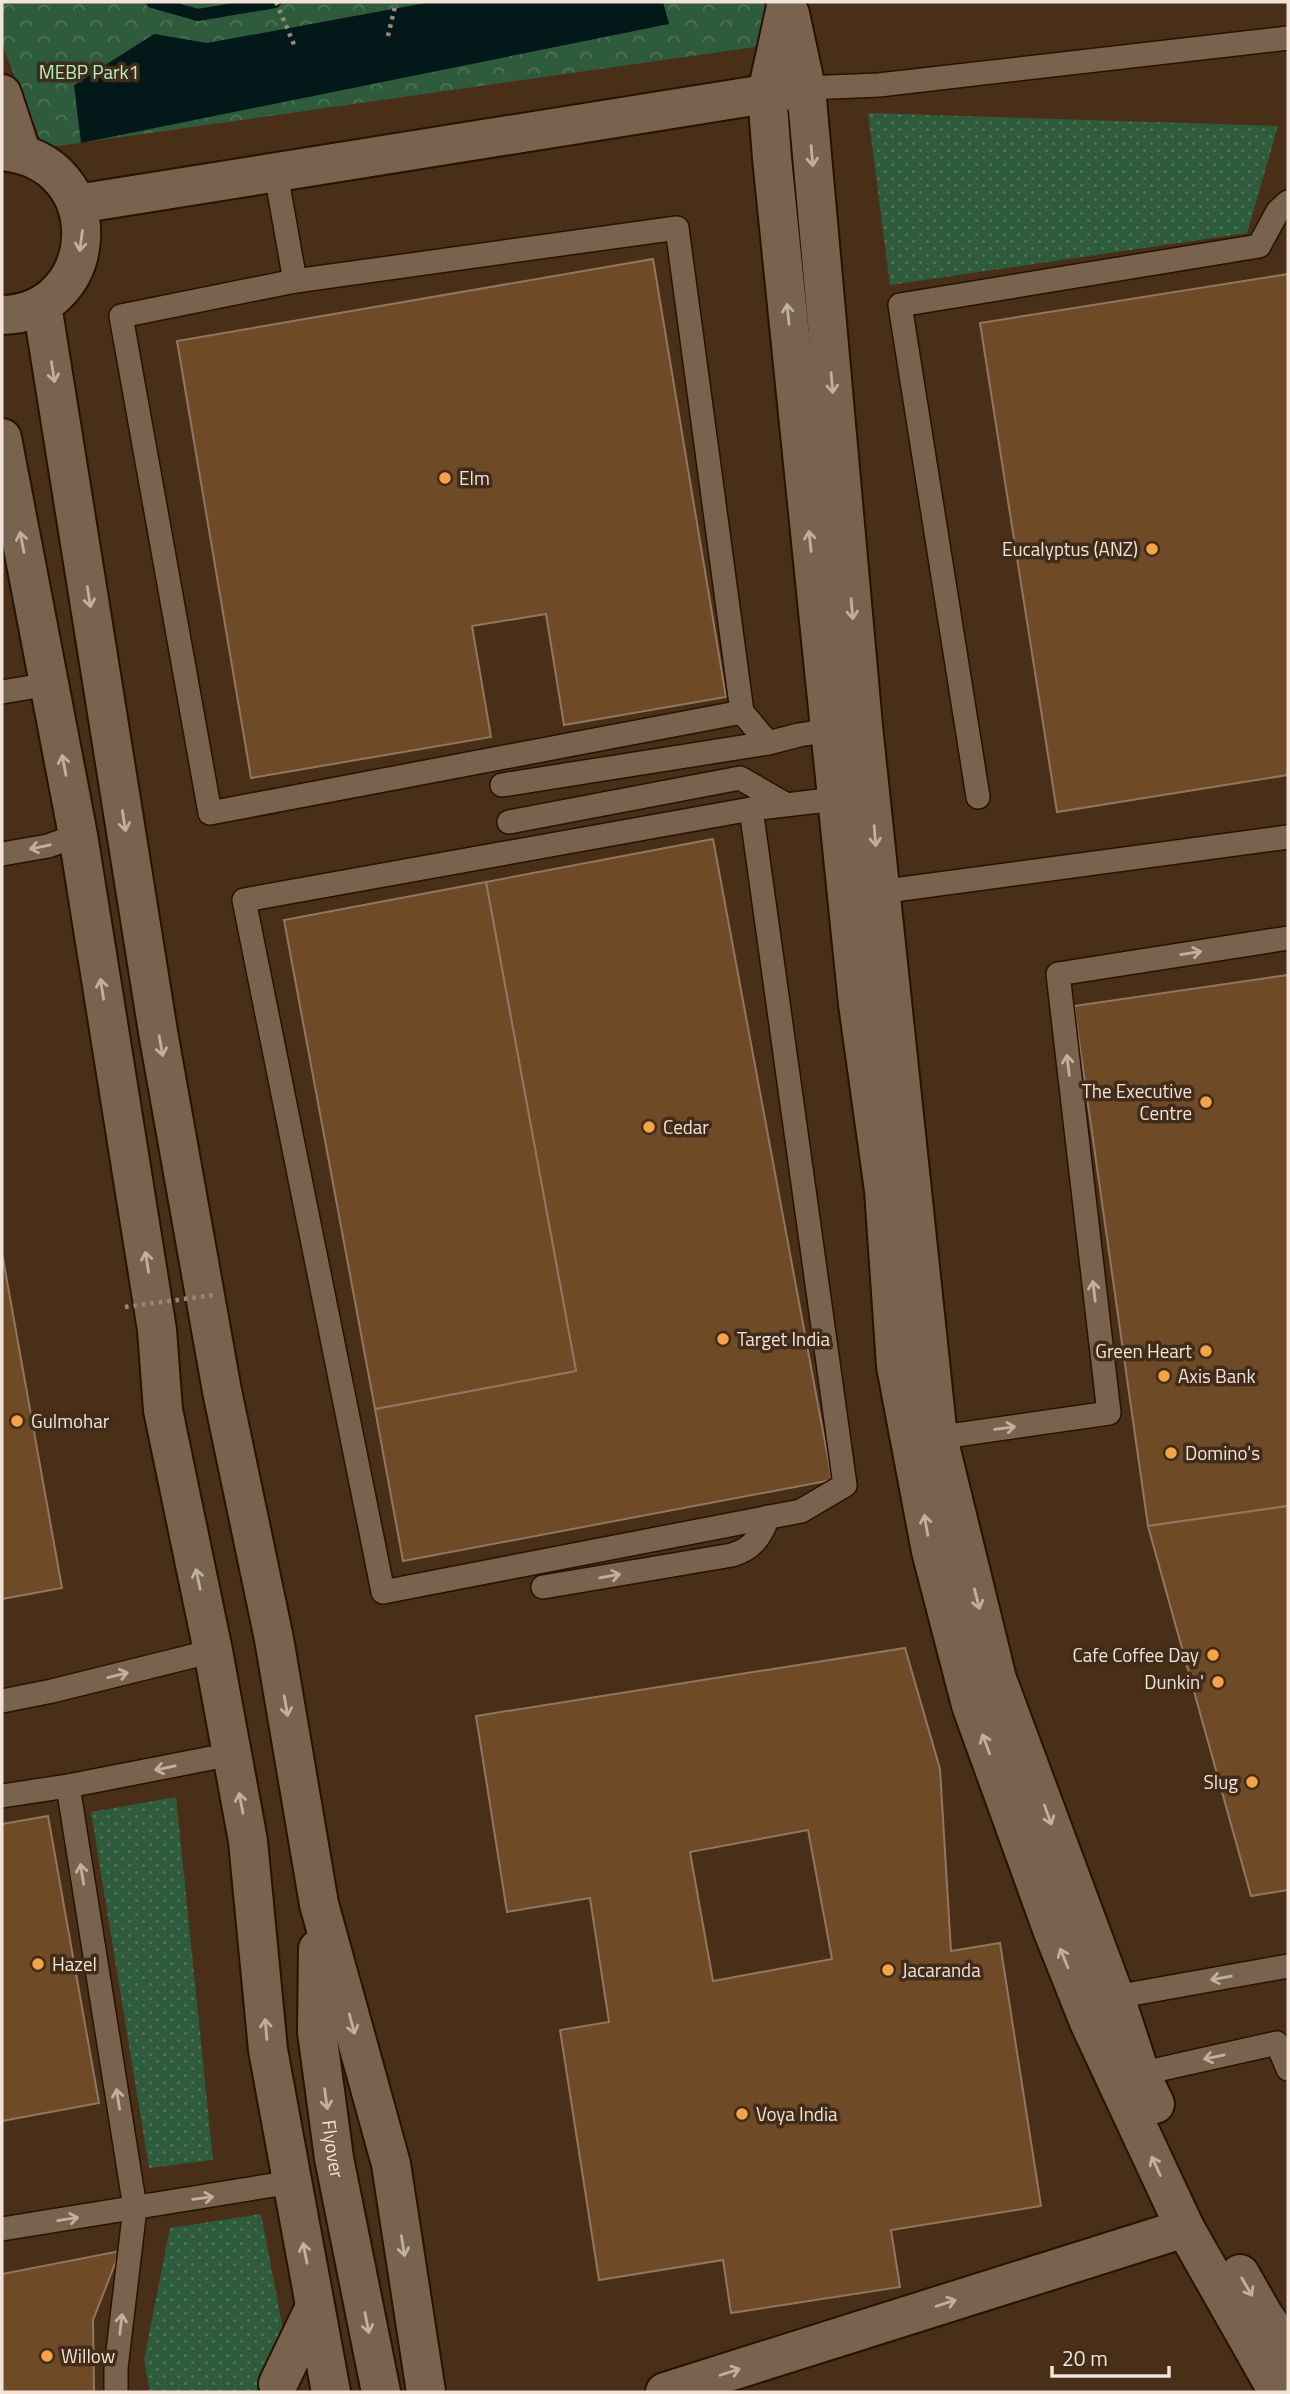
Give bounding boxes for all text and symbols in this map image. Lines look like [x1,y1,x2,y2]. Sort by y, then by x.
park label: MEBP Park1 [39,57,139,86]
one-way arrow [806,144,819,167]
one-way arrow [74,229,87,252]
one-way arrow [781,304,794,326]
one-way arrow [47,360,60,383]
one-way arrow [826,371,839,393]
place label: Elm [459,463,490,492]
marker: Elm [437,470,453,486]
one-way arrow [804,530,817,553]
one-way arrow [14,531,28,554]
place label: Eucalyptus (ANZ) [1002,534,1138,563]
marker: Eucalyptus (ANZ) [1144,541,1160,557]
one-way arrow [83,585,96,608]
one-way arrow [846,597,859,620]
one-way arrow [57,754,71,777]
one-way arrow [118,809,131,832]
one-way arrow [869,824,882,846]
one-way arrow [29,840,52,854]
one-way arrow [1180,946,1202,959]
one-way arrow [96,979,109,1001]
one-way arrow [154,1034,168,1057]
one-way arrow [1062,1054,1075,1077]
place label: The Executive Centre [1082,1076,1192,1127]
marker: The Executive Centre [1198,1094,1214,1110]
place label: Cedar [663,1112,709,1141]
marker: Cedar [641,1119,657,1135]
one-way arrow [140,1252,153,1274]
one-way arrow [1088,1280,1101,1303]
place label: Target India [737,1324,831,1353]
marker: Target India [715,1331,731,1347]
place label: Green Heart [1095,1336,1192,1365]
marker: Green Heart [1198,1343,1214,1359]
place label: Axis Bank [1178,1361,1256,1390]
marker: Axis Bank [1156,1368,1172,1384]
place label: Gulmohar [31,1406,110,1435]
marker: Gulmohar [9,1413,25,1429]
one-way arrow [993,1421,1016,1434]
place label: Domino's [1185,1438,1260,1467]
marker: Domino's [1163,1445,1179,1461]
one-way arrow [919,1514,932,1537]
one-way arrow [191,1568,205,1591]
one-way arrow [598,1569,621,1582]
one-way arrow [971,1587,985,1610]
place label: Cafe Coffee Day [1072,1640,1199,1669]
marker: Cafe Coffee Day [1205,1647,1221,1663]
place label: Dunkin' [1144,1667,1204,1696]
one-way arrow [106,1668,129,1681]
marker: Dunkin' [1210,1674,1226,1690]
one-way arrow [280,1694,293,1717]
one-way arrow [979,1734,991,1756]
one-way arrow [154,1761,177,1775]
place label: Slug [1203,1767,1238,1796]
marker: Slug [1244,1774,1260,1790]
one-way arrow [234,1792,247,1815]
one-way arrow [1043,1804,1055,1826]
one-way arrow [75,1863,88,1886]
one-way arrow [1056,1947,1069,1969]
place label: Hazel [52,1949,97,1978]
place label: Jacaranda [902,1955,981,1984]
marker: Hazel [30,1956,46,1972]
marker: Jacaranda [880,1962,896,1978]
one-way arrow [1210,1972,1233,1985]
one-way arrow [346,2012,359,2035]
one-way arrow [259,2018,272,2041]
one-way arrow [1203,2051,1226,2064]
one-way arrow [320,2087,333,2110]
one-way arrow [111,2088,124,2111]
place label: Voya India [756,2099,838,2128]
marker: Voya India [734,2106,750,2122]
street label: Flyover [315,2118,353,2181]
one-way arrow [1149,2156,1162,2177]
one-way arrow [191,2191,214,2204]
one-way arrow [57,2212,79,2225]
one-way arrow [397,2234,410,2256]
one-way arrow [298,2242,311,2265]
one-way arrow [1240,2277,1254,2297]
one-way arrow [935,2296,957,2308]
one-way arrow [361,2311,375,2334]
one-way arrow [115,2313,128,2336]
scale bar [1052,2334,1169,2378]
place label: Willow [61,2341,115,2370]
text: 20 m [1062,2342,1108,2374]
marker: Willow [39,2348,55,2364]
one-way arrow [718,2364,740,2377]

